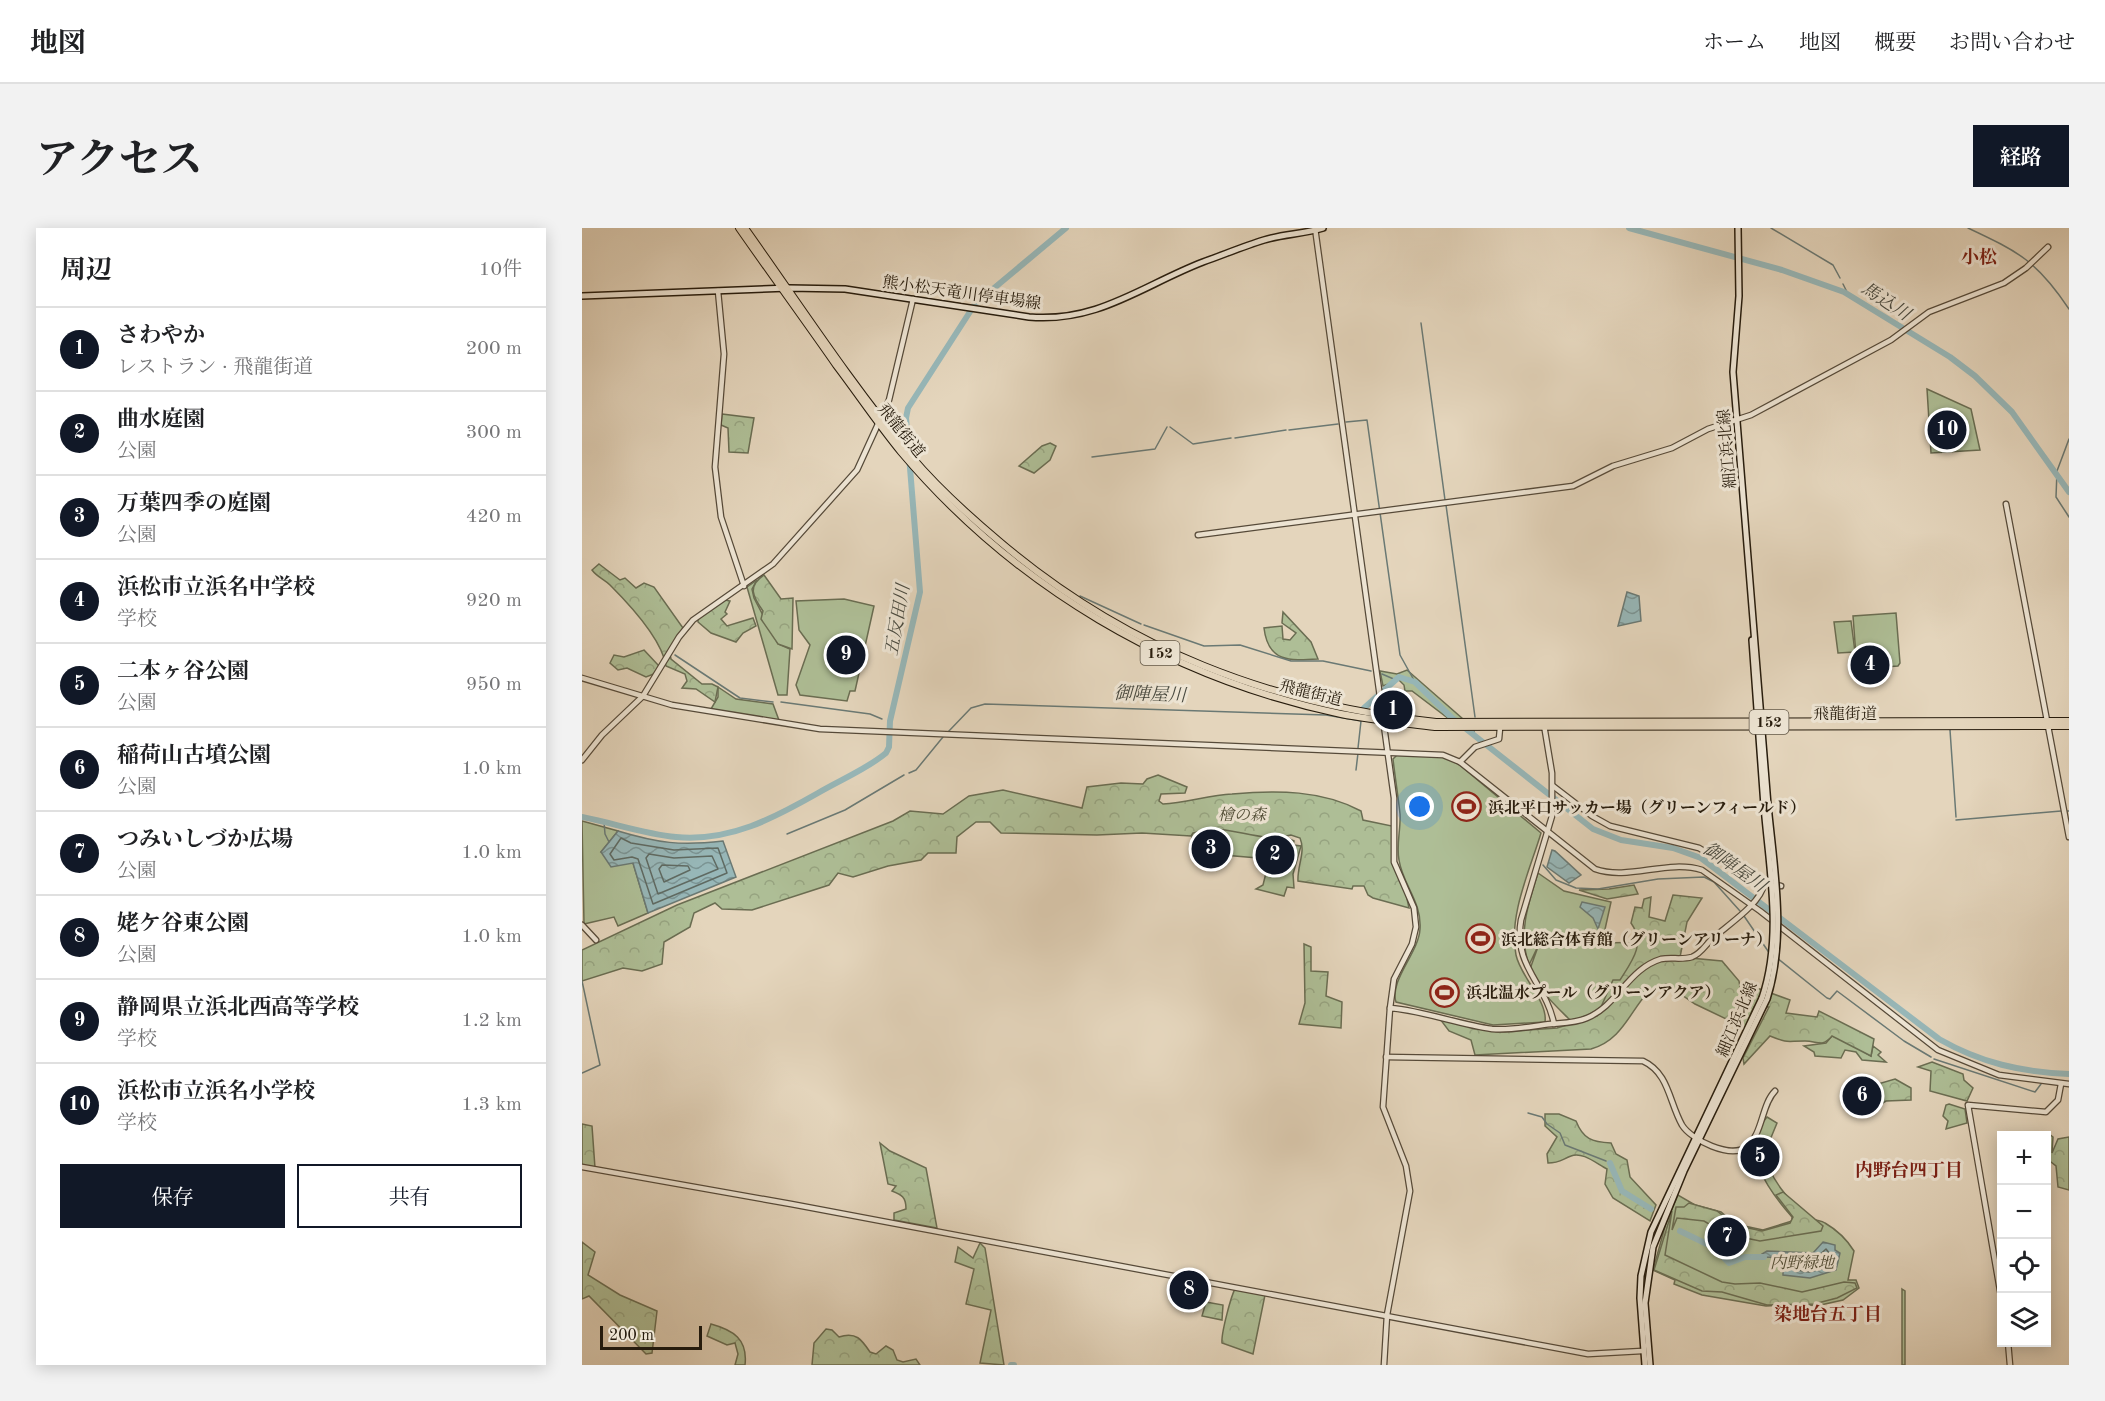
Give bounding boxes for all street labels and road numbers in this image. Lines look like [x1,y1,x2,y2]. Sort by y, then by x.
street label: 熊小松天竜川停車場線 [881,273,1042,313]
street label: 飛龍街道 [874,400,928,461]
street label: 細江浜北線 [1715,408,1739,490]
road number: 152 [1140,641,1180,665]
street label: 飛龍街道 [1278,676,1344,709]
street label: 飛龍街道 [1813,705,1877,723]
road number: 152 [1750,710,1788,734]
street label: 細江浜北線 [1713,979,1761,1060]

